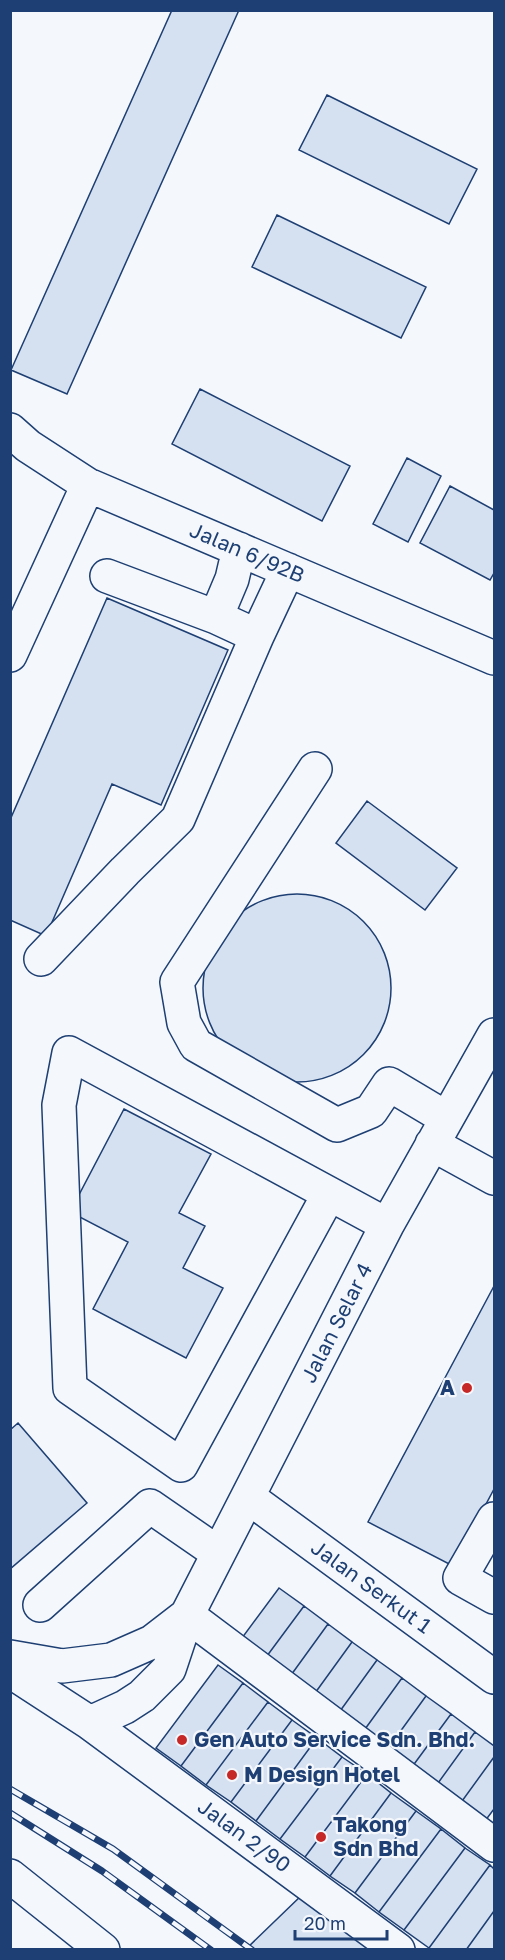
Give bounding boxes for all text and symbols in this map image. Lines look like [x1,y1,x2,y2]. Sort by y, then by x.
street label: Jalan 6/92B [186,516,309,588]
street label: Jalan Selar 4 [295,1258,377,1387]
place label: A [440,1374,455,1400]
marker: A [460,1381,474,1395]
street label: Jalan Serkut 1 [306,1534,437,1639]
place label: Gen Auto Service Sdn. Bhd. [194,1726,475,1752]
marker: Gen Auto Service Sdn. Bhd. [175,1733,189,1747]
place label: M Design Hotel [244,1761,400,1787]
marker: M Design Hotel [225,1768,239,1782]
street label: Jalan 2/90 [193,1793,296,1878]
place label: Takong Sdn Bhd [333,1811,418,1861]
marker: Takong Sdn Bhd [314,1830,328,1844]
scale bar [295,1903,386,1941]
text: 20 m [304,1912,346,1934]

